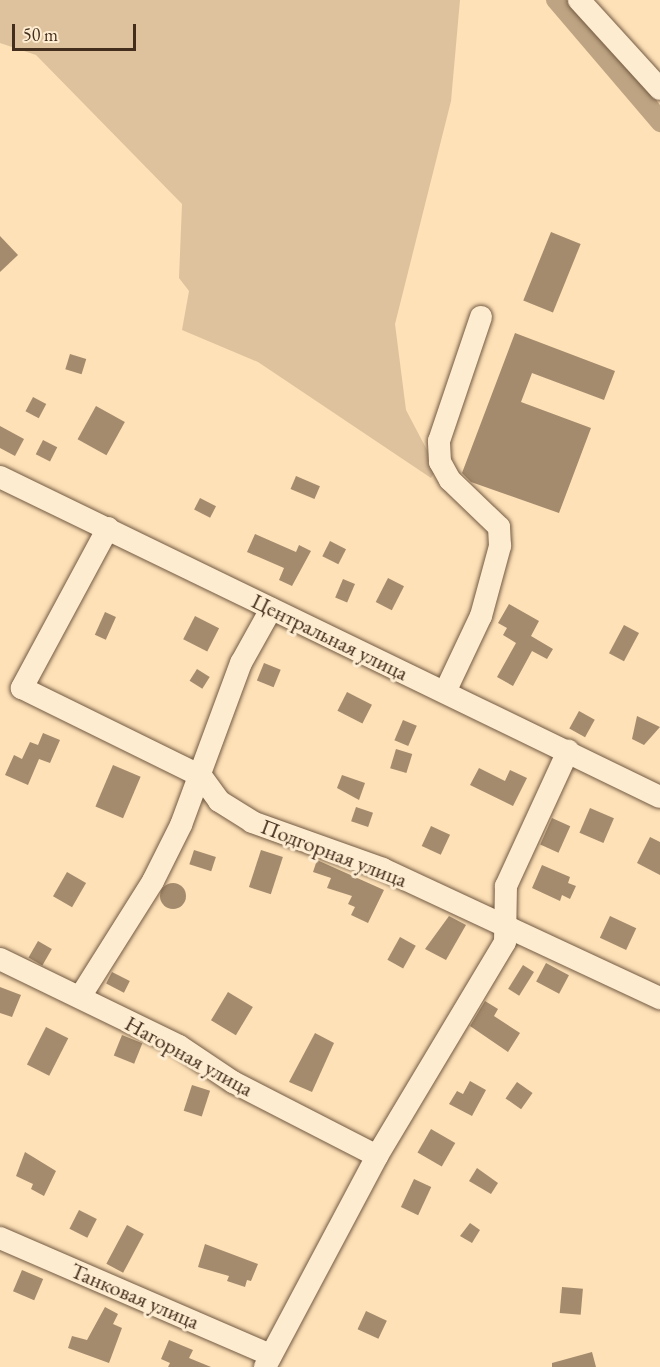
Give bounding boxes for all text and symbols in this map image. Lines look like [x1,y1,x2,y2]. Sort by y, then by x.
scale bar [15,12,140,50]
text: 50 m [23,23,58,46]
street label: Центральная улица [247,588,413,686]
street label: Подгорная улица [257,813,411,893]
street label: Нагорная улица [120,1010,258,1102]
street label: Танковая улица [67,1257,203,1335]

